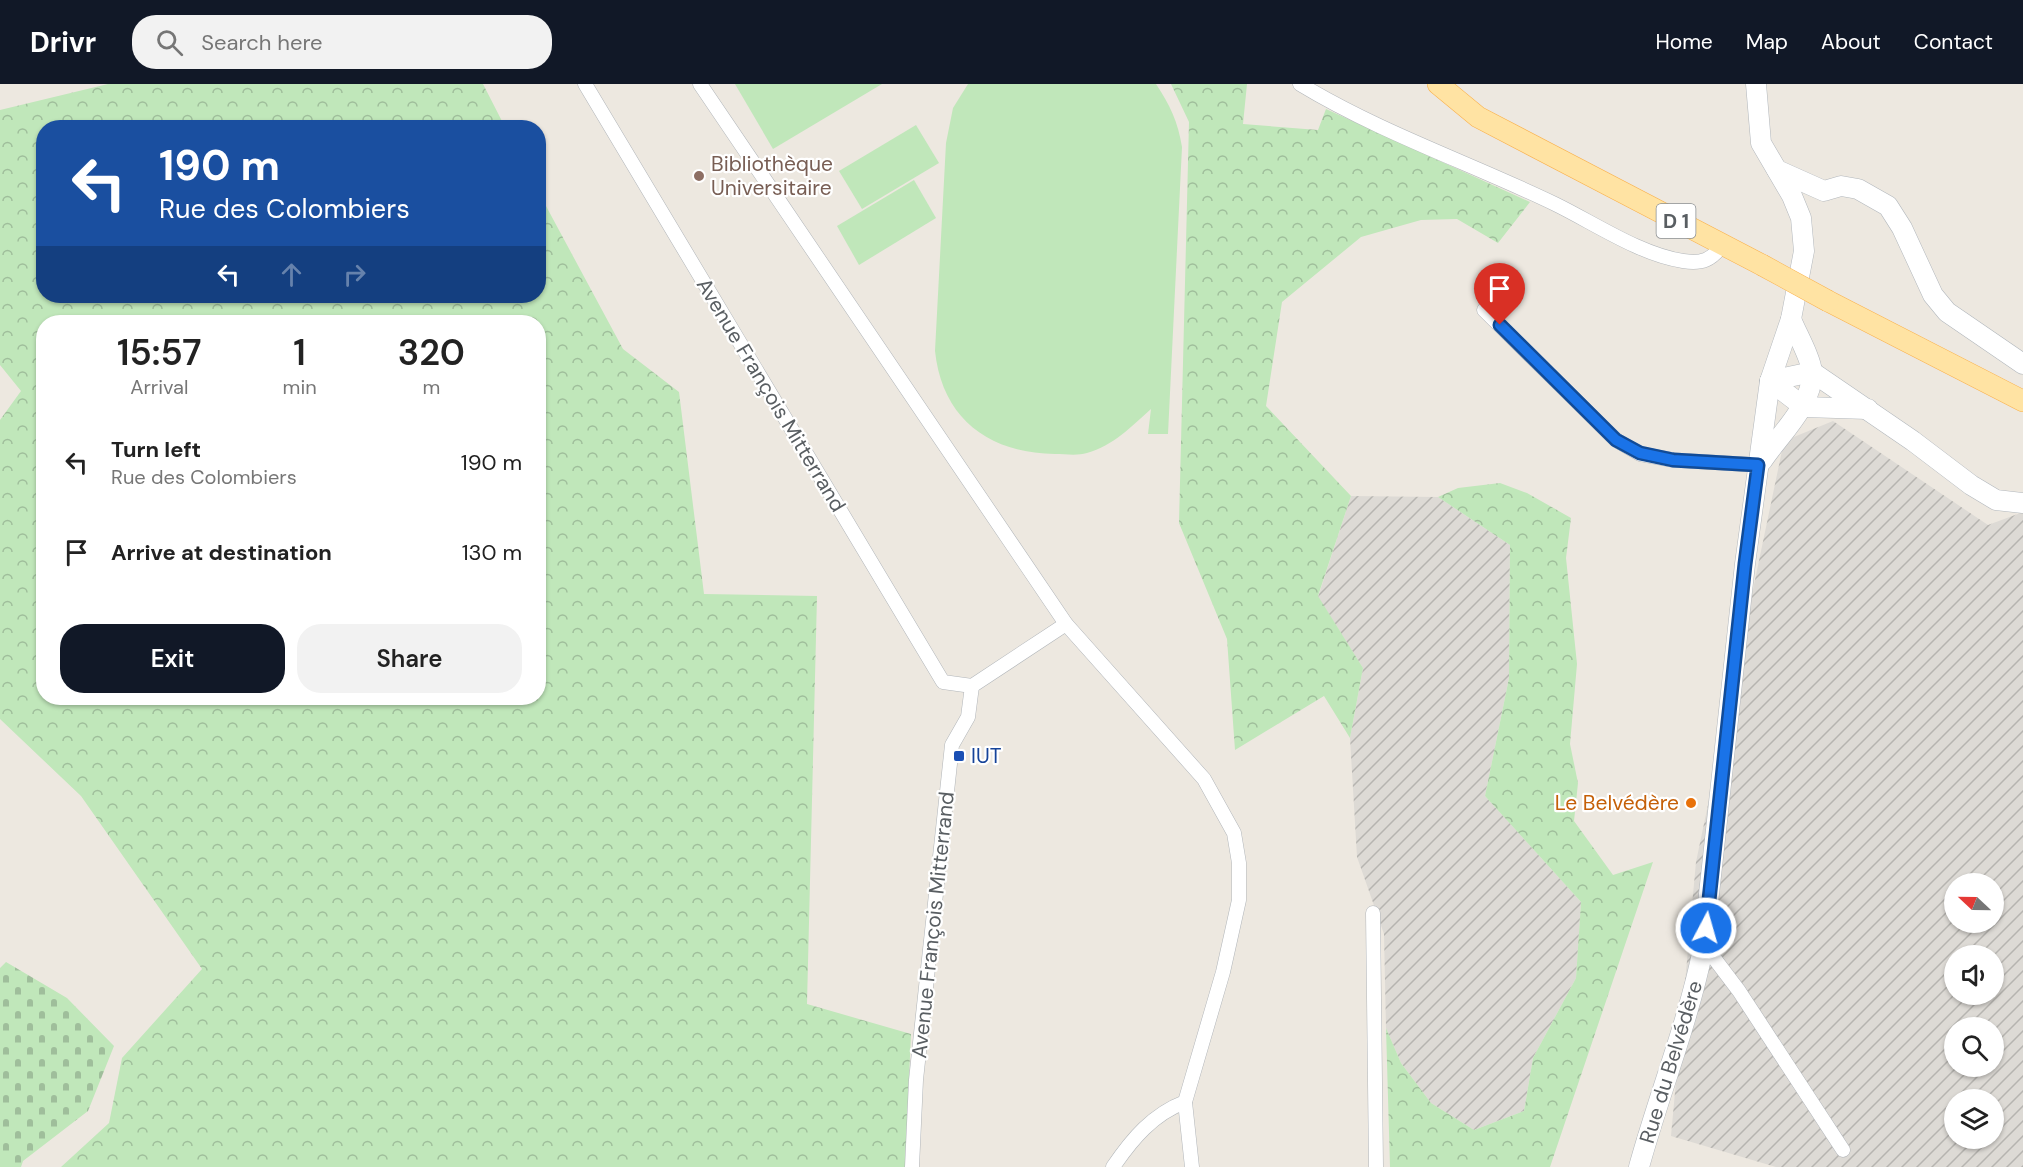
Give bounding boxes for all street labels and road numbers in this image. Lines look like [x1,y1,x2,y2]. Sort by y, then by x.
road number: D 1 [1656,204,1696,238]
street label: Avenue François Mitterrand [690,273,852,517]
street label: Avenue François Mitterrand [905,790,961,1060]
street label: Rue du Belvédère [1633,977,1709,1147]

